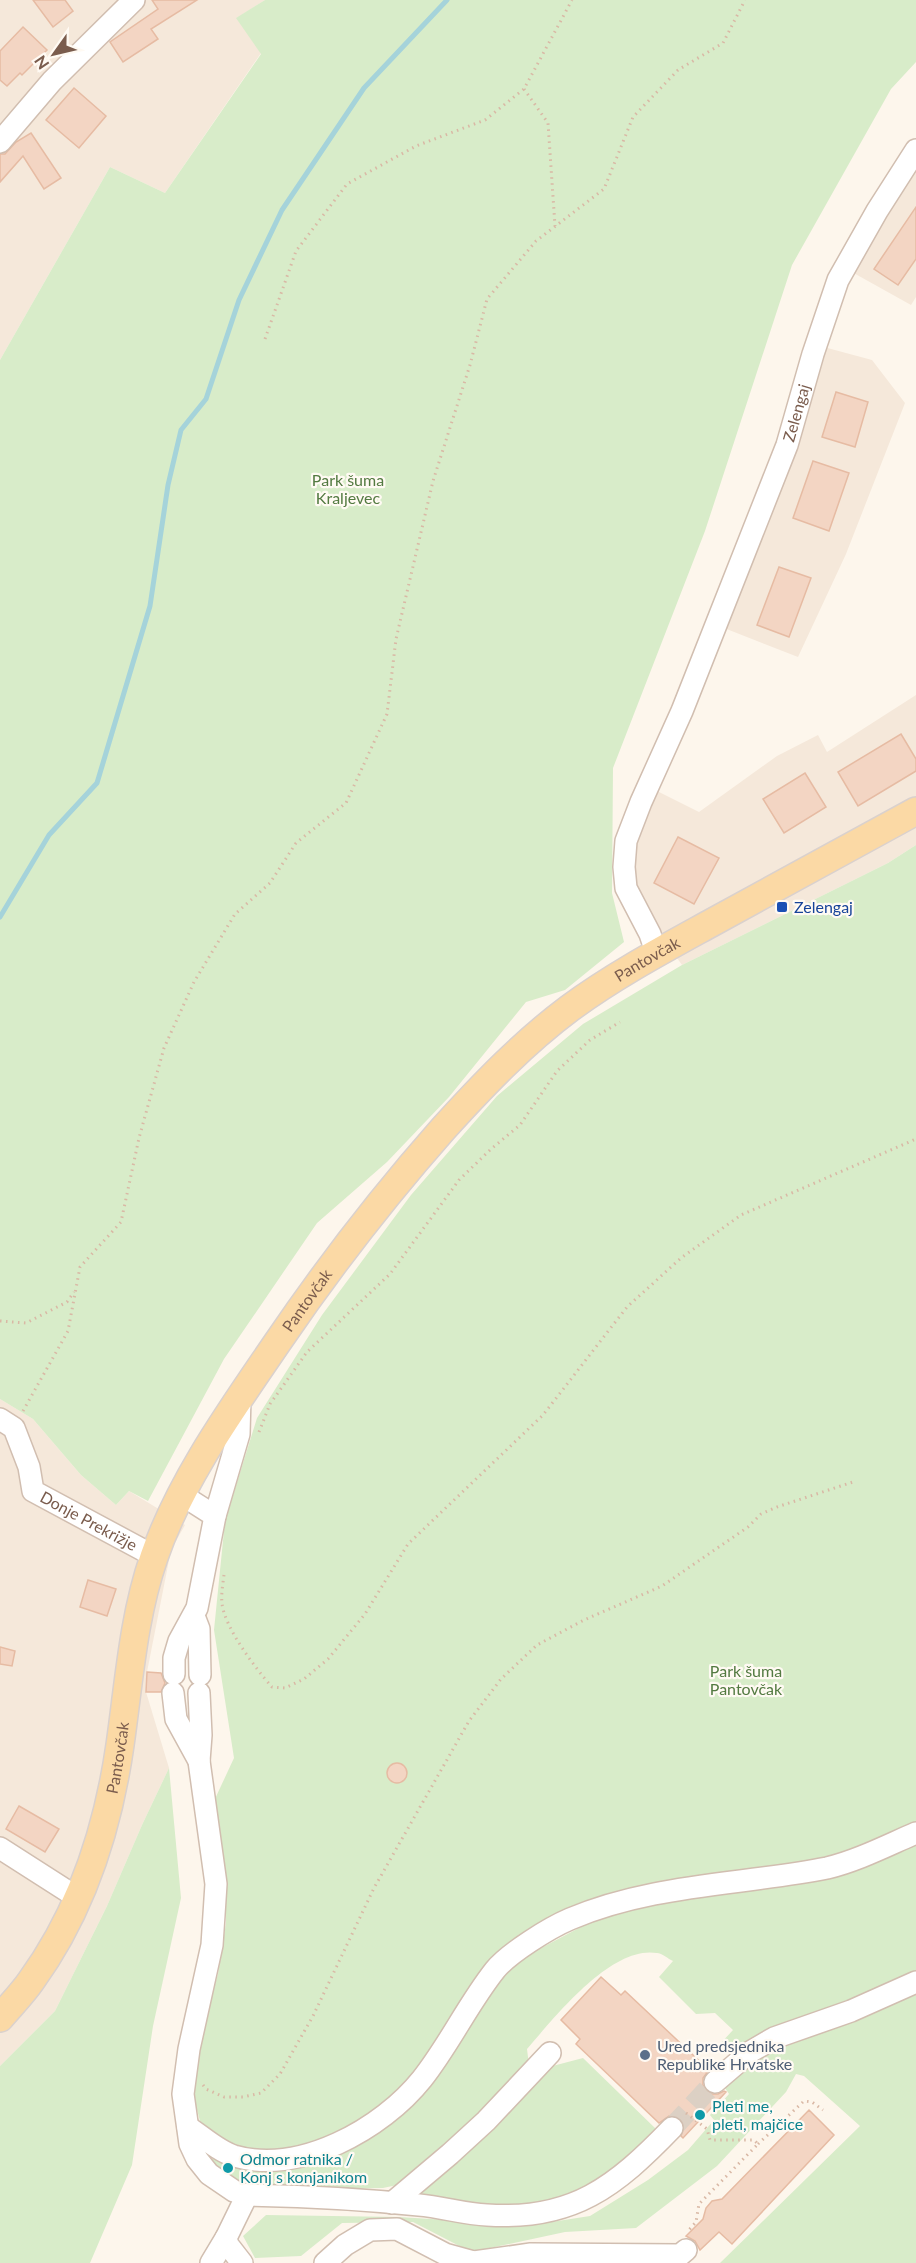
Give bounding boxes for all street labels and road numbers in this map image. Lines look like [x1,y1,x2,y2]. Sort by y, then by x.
street label: Zelengaj [778,382,813,444]
street label: Pantovčak [611,932,684,985]
street label: Pantovčak [278,1264,336,1335]
street label: Donje Prekrižje [37,1487,141,1554]
street label: Pantovčak [102,1720,132,1795]

